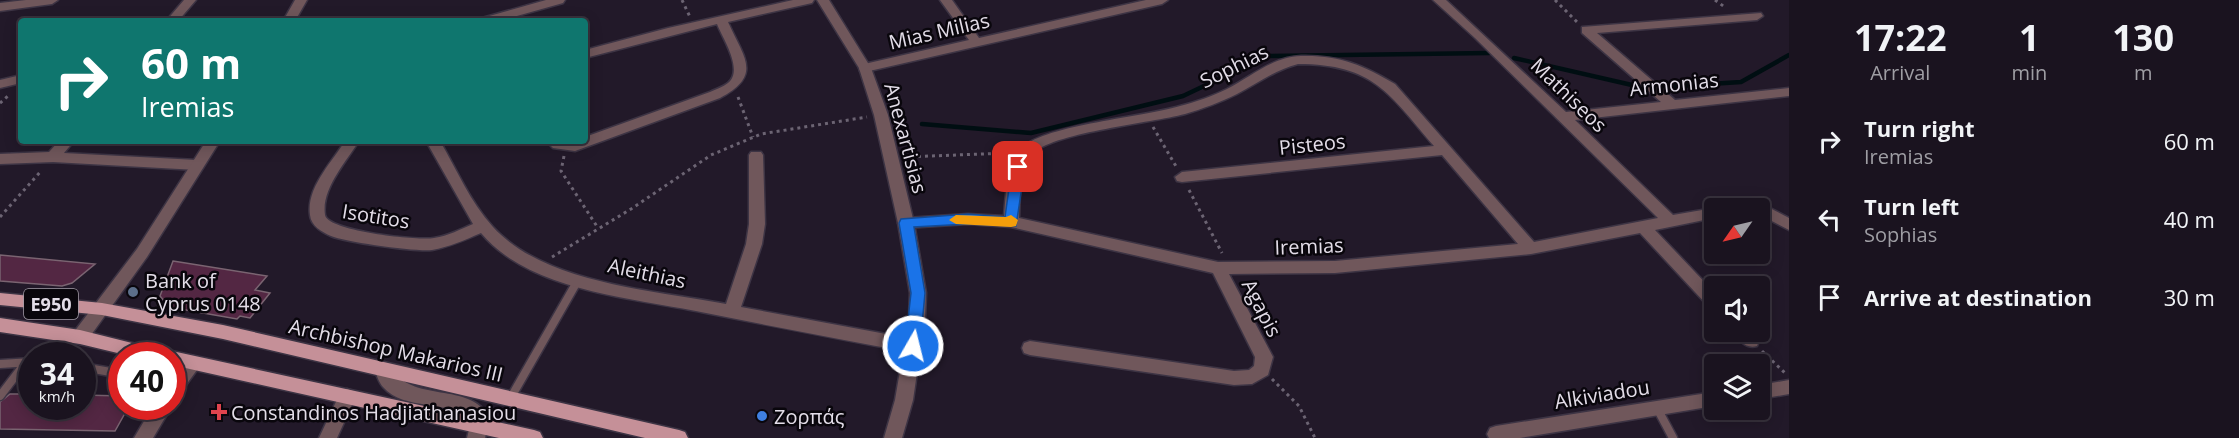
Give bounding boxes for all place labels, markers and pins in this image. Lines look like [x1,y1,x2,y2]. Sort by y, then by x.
pin [992,141,1043,192]
place label: Bank of Cyprus 0148 [145,267,261,317]
marker: Bank of Cyprus 0148 [126,285,140,299]
place label: Constandinos Hadjiathanasiou [231,399,516,426]
place label: Ζορπάς [774,403,845,430]
marker: Constandinos Hadjiathanasiou [212,405,226,419]
marker: Ζορπάς [755,409,769,423]

